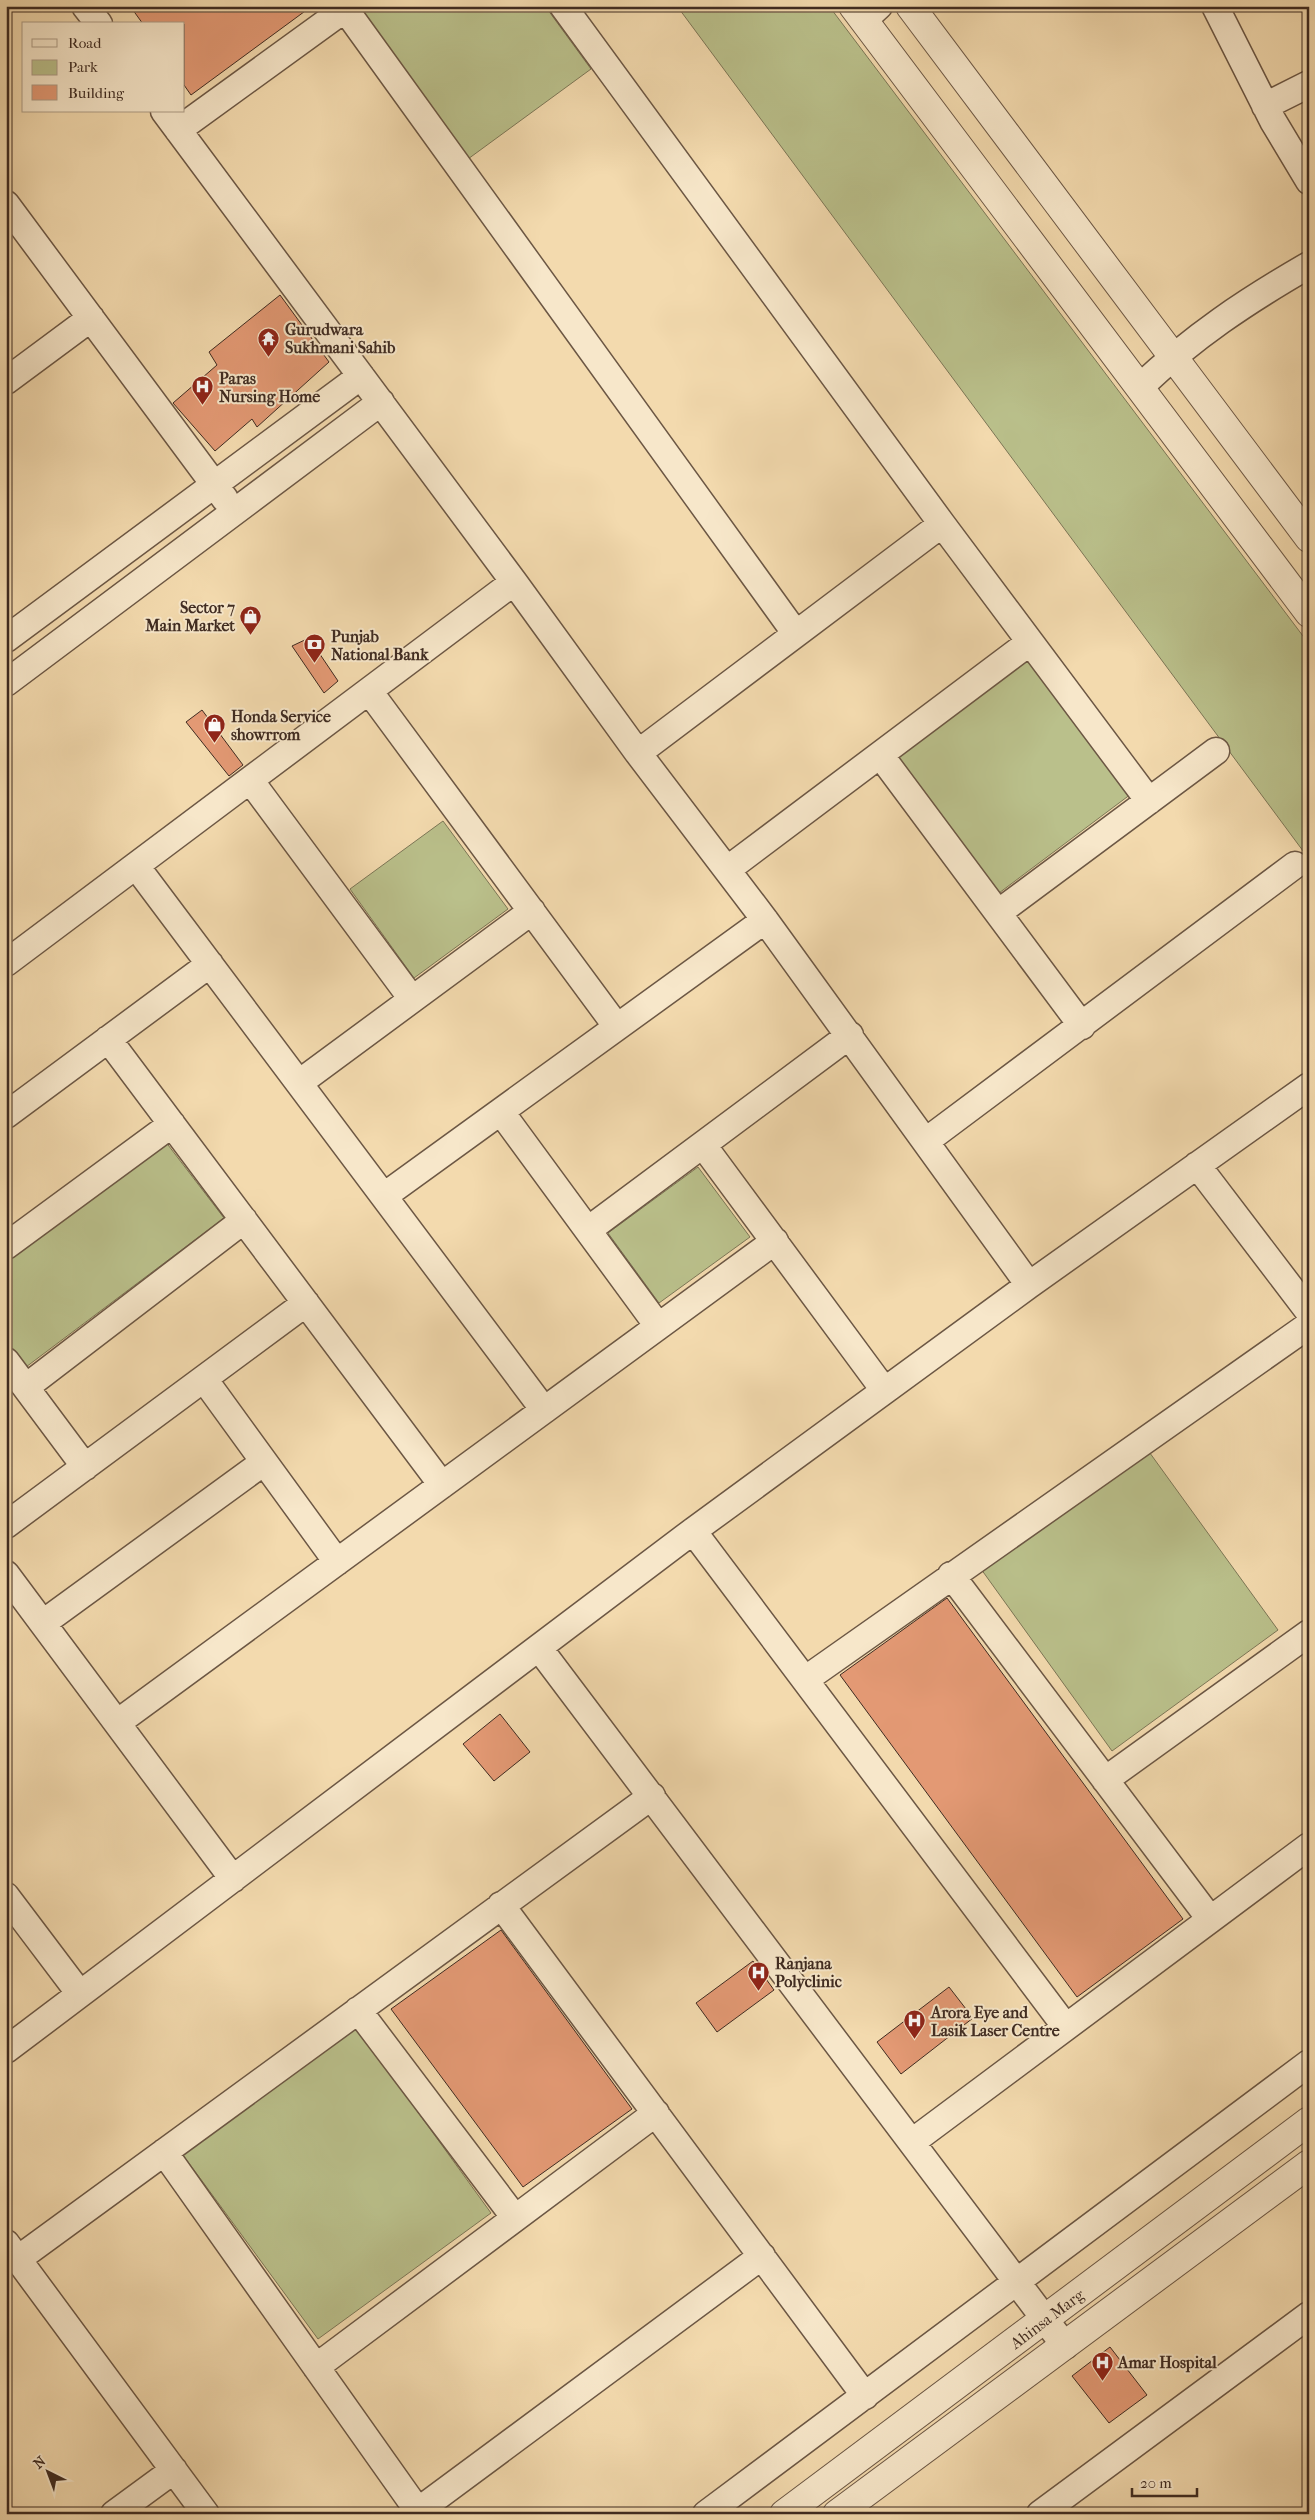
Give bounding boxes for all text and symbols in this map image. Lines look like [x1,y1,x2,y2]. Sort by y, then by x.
legend [22,22,185,112]
text: Road [68,34,102,52]
text: Park [68,58,98,76]
text: Building [68,84,125,102]
place label: Gurudwara Sukhmani Sahib [285,320,396,357]
temple icon: Gurudwara Sukhmani Sahib [257,326,281,357]
place label: Paras Nursing Home [219,369,320,407]
hospital icon: Paras Nursing Home [191,375,215,406]
place label: Sector 7 Main Market [144,598,235,635]
shop icon: Sector 7 Main Market [239,604,263,635]
place label: Punjab National Bank [331,627,429,664]
bank icon: Punjab National Bank [303,633,327,664]
place label: Honda Service showrrom [231,707,331,744]
shop icon: Honda Service showrrom [203,713,227,744]
place label: Ranjana Polyclinic [775,1954,842,1992]
hospital icon: Ranjana Polyclinic [747,1960,771,1991]
place label: Arora Eye and Lasik Laser Centre [930,2003,1060,2040]
hospital icon: Arora Eye and Lasik Laser Centre [903,2009,927,2040]
street label: Ahinsa Marg [1006,2285,1088,2354]
hospital icon: Amar Hospital [1090,2350,1114,2381]
place label: Amar Hospital [1117,2353,1217,2373]
north arrow [22,2448,72,2498]
text: N [30,2453,50,2473]
scale bar [1132,2465,1198,2497]
text: 20 m [1140,2474,1172,2492]

